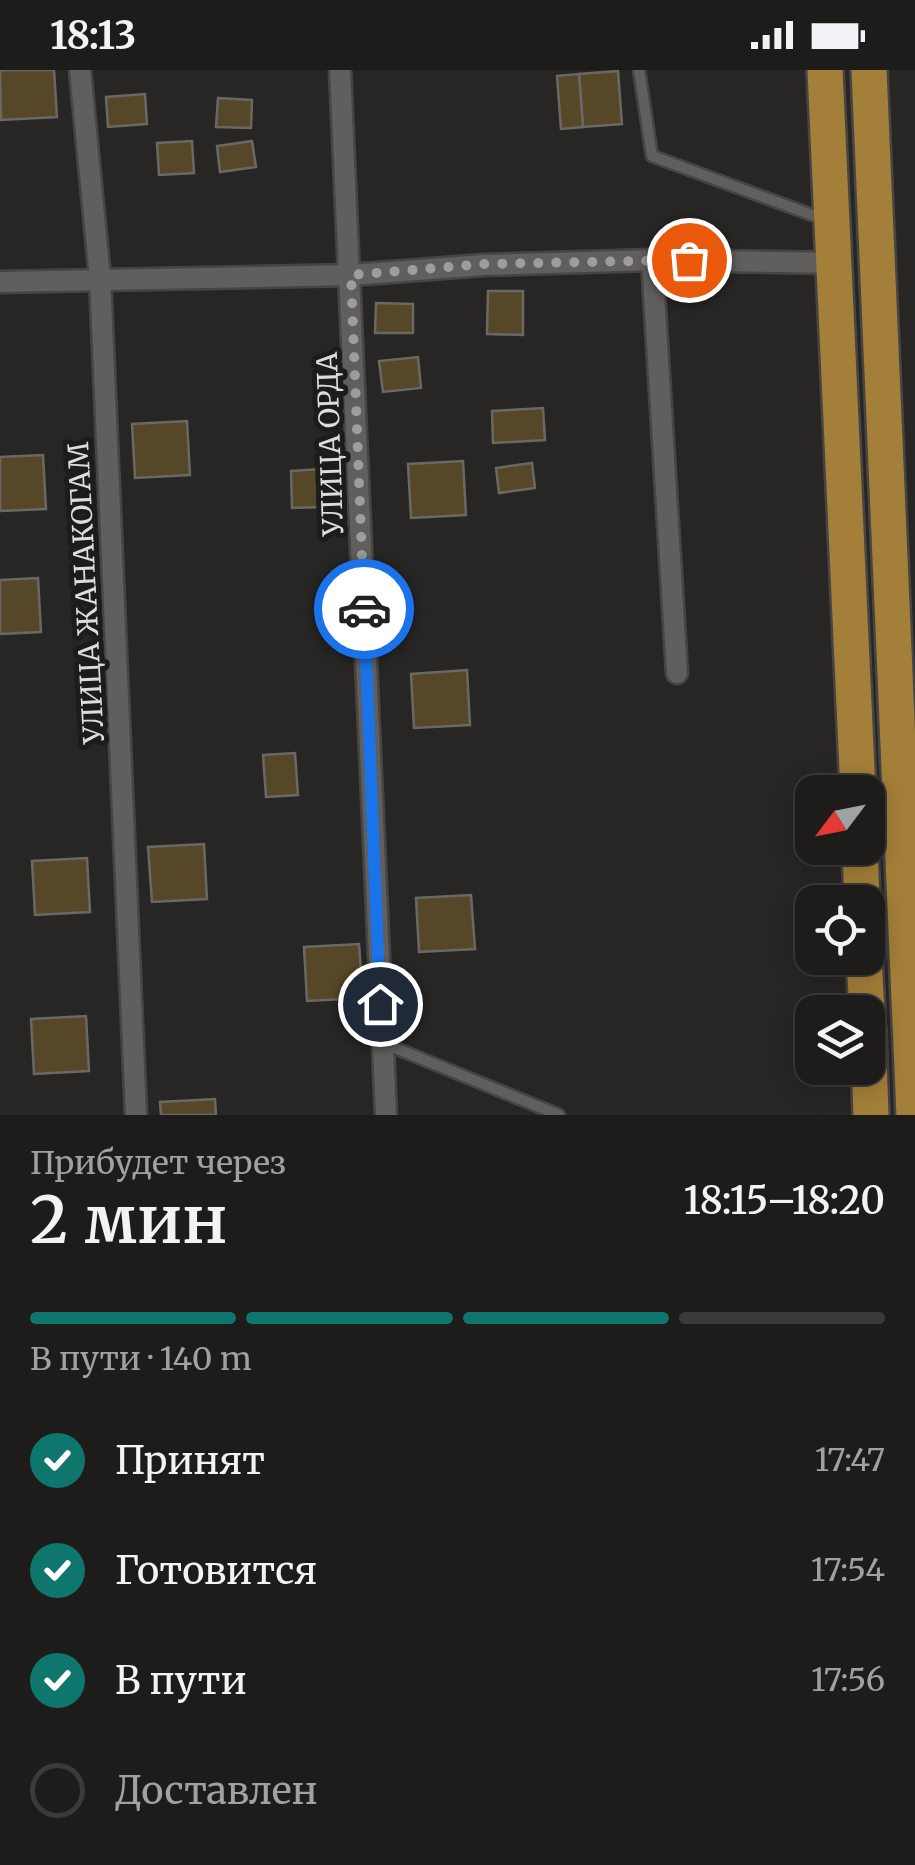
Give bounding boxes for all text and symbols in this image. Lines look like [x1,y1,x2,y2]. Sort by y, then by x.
text: 18:13 [50,12,136,59]
pin [647,218,732,303]
icon: bag [662,233,717,288]
street label: УЛИЦА ОРДА [309,351,351,538]
street label: УЛИЦА ЖАНАКОГАМ [60,441,112,746]
courier [314,559,414,659]
icon: car [337,582,392,637]
north arrow [795,775,885,865]
map controls [795,775,885,1085]
button: locate [795,885,885,975]
pin [338,962,423,1047]
icon: home [353,977,408,1032]
button: layers [795,995,885,1085]
text: Прибудет через [30,1143,286,1183]
text: 18:15–18:20 [684,1177,885,1224]
text: 2 мин [30,1179,227,1261]
text: В пути · 140 m [30,1339,252,1379]
icon: check [30,1433,85,1488]
text: Принят [115,1437,265,1484]
text: 17:47 [815,1440,885,1480]
icon: check [30,1543,85,1598]
text: Готовится [115,1547,317,1594]
text: 17:54 [811,1550,885,1590]
icon: check [30,1653,85,1708]
text: В пути [115,1657,247,1704]
text: 17:56 [811,1660,885,1700]
text: Доставлен [115,1767,318,1814]

